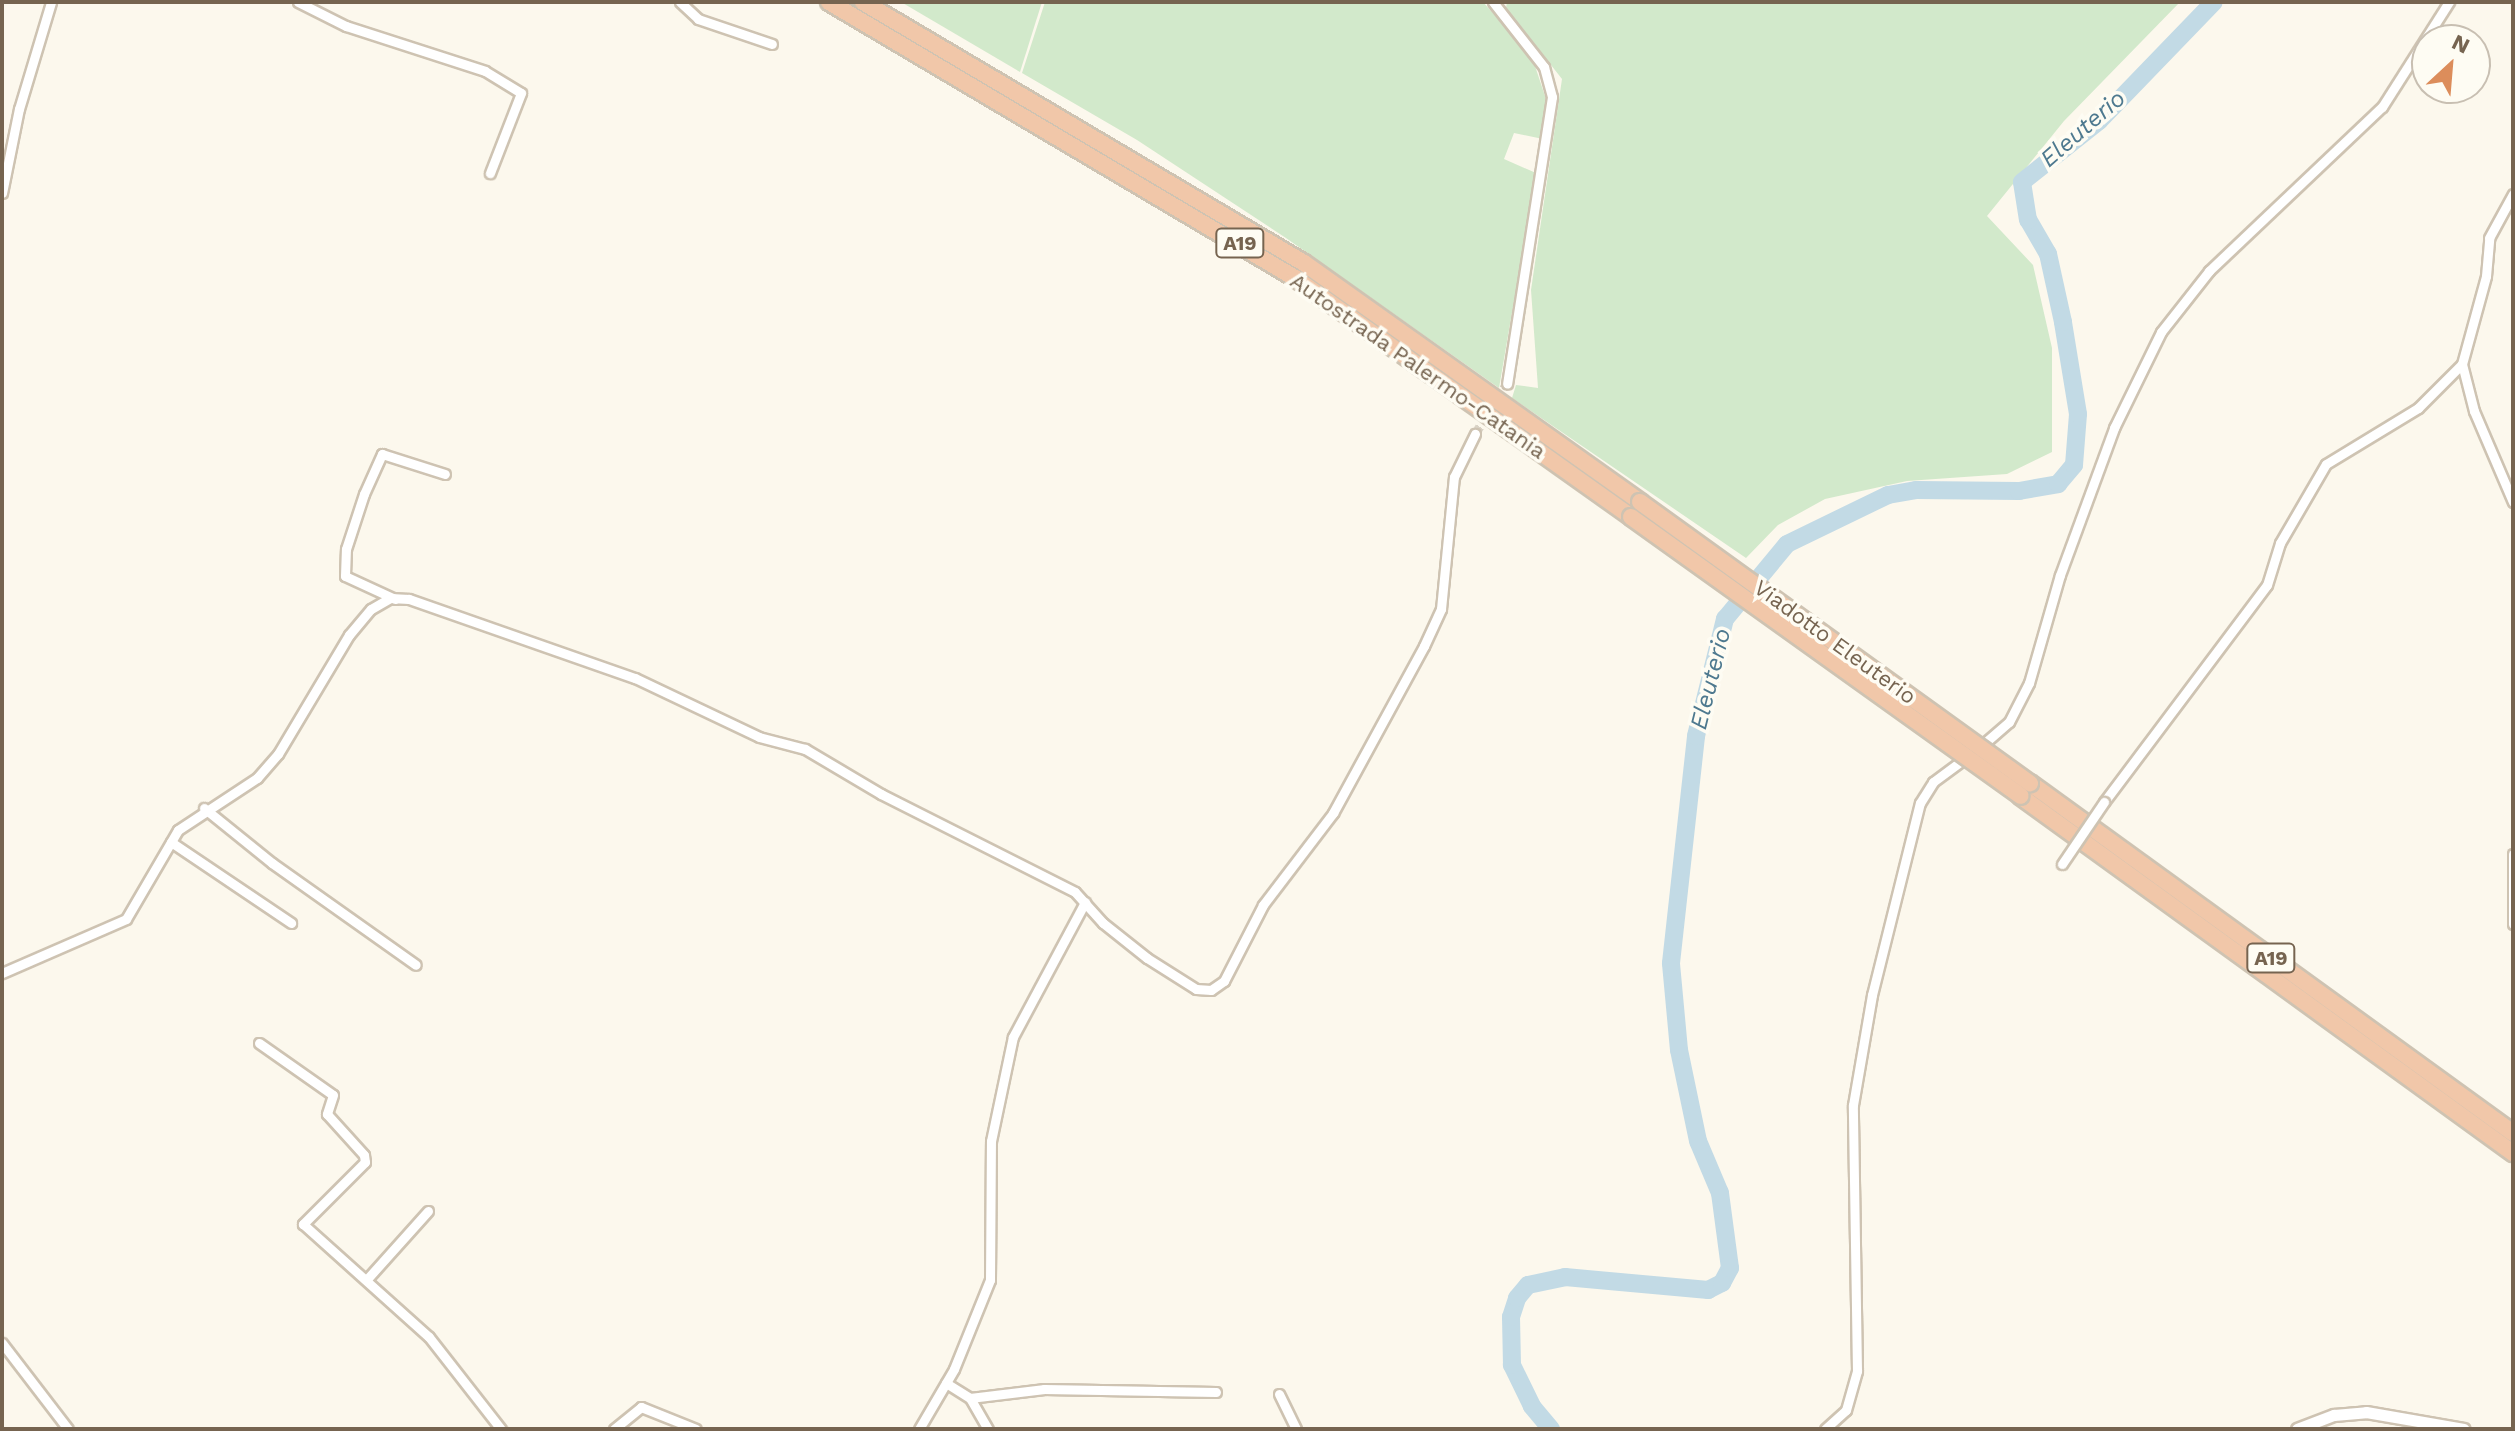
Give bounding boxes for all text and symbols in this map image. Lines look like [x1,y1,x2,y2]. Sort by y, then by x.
north arrow [2411,24,2491,104]
text: N [2448,29,2474,59]
water label: Eleuterio [2035,84,2131,174]
road number: A19 [1214,227,1266,259]
street label: Autostrada Palermo-Catania [1285,267,1551,465]
street label: Viadotto Eleuterio [1749,574,1921,710]
water label: Eleuterio [1685,625,1737,733]
road number: A19 [2245,942,2297,974]

